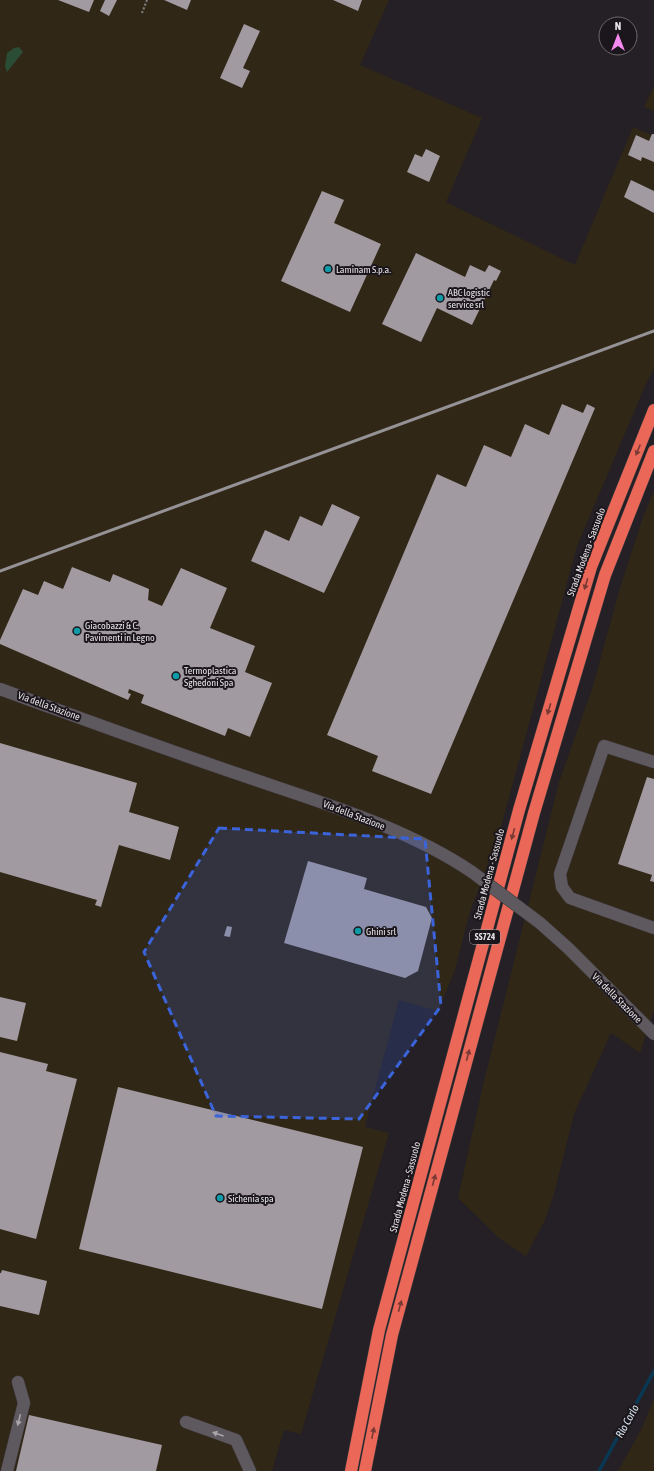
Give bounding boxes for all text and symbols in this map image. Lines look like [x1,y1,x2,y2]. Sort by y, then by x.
north arrow [598,16,638,56]
text: N [615,20,621,32]
marker: Laminam S.p.a. [323,264,333,274]
place label: Laminam S.p.a. [336,264,391,275]
place label: ABC logistic service srl [448,287,490,310]
marker: ABC logistic service srl [435,293,445,303]
one-way arrow [634,444,640,456]
street label: Strada Modena - Sassuolo [565,506,607,598]
one-way arrow [583,579,589,591]
place label: Giacobazzi & C. Pavimenti in Legno [85,620,155,643]
marker: Giacobazzi & C. Pavimenti in Legno [72,626,82,636]
place label: Termoplastica Sghedoni Spa [184,665,237,688]
marker: Termoplastica Sghedoni Spa [171,671,181,681]
street label: Via della Stazione [16,690,82,723]
one-way arrow [546,703,552,715]
street label: Via della Stazione [321,798,387,832]
street label: Strada Modena - Sassuolo [472,827,506,921]
one-way arrow [510,828,516,840]
marker: Ghini srl [353,926,363,936]
place label: Ghini srl [366,926,396,937]
road number: SS724 [470,930,500,944]
street label: Via della Stazione [590,971,644,1025]
one-way arrow [465,1049,471,1061]
street label: Strada Modena - Sassuolo [388,1140,422,1234]
one-way arrow [431,1174,437,1186]
marker: Sichenia spa [215,1193,225,1203]
place label: Sichenia spa [228,1193,274,1204]
one-way arrow [397,1299,403,1311]
water label: Rio Corlo [613,1402,641,1440]
one-way arrow [16,1414,22,1426]
one-way arrow [370,1427,376,1439]
one-way arrow [212,1430,224,1436]

